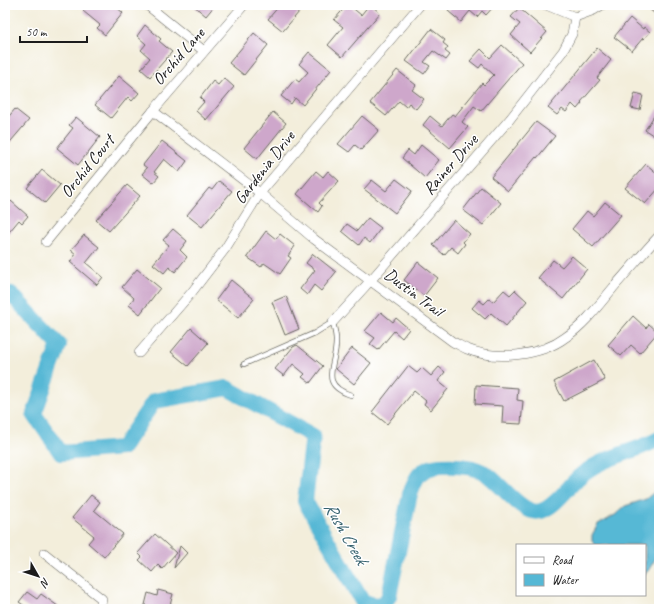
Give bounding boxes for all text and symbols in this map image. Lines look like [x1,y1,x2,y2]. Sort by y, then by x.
scale bar [20,18,87,44]
street label: Orchid Lane [148,22,210,89]
text: 50 m [26,24,48,40]
street label: Gardenia Drive [229,125,300,208]
street label: Orchid Court [56,129,120,202]
street label: Rainer Drive [418,129,483,199]
street label: Dustin Trail [380,264,450,323]
water label: Rush Creek [320,498,374,571]
legend [516,544,646,596]
text: Road [552,552,574,568]
north arrow [18,556,58,596]
text: Water [552,572,580,588]
text: N [37,575,53,591]

